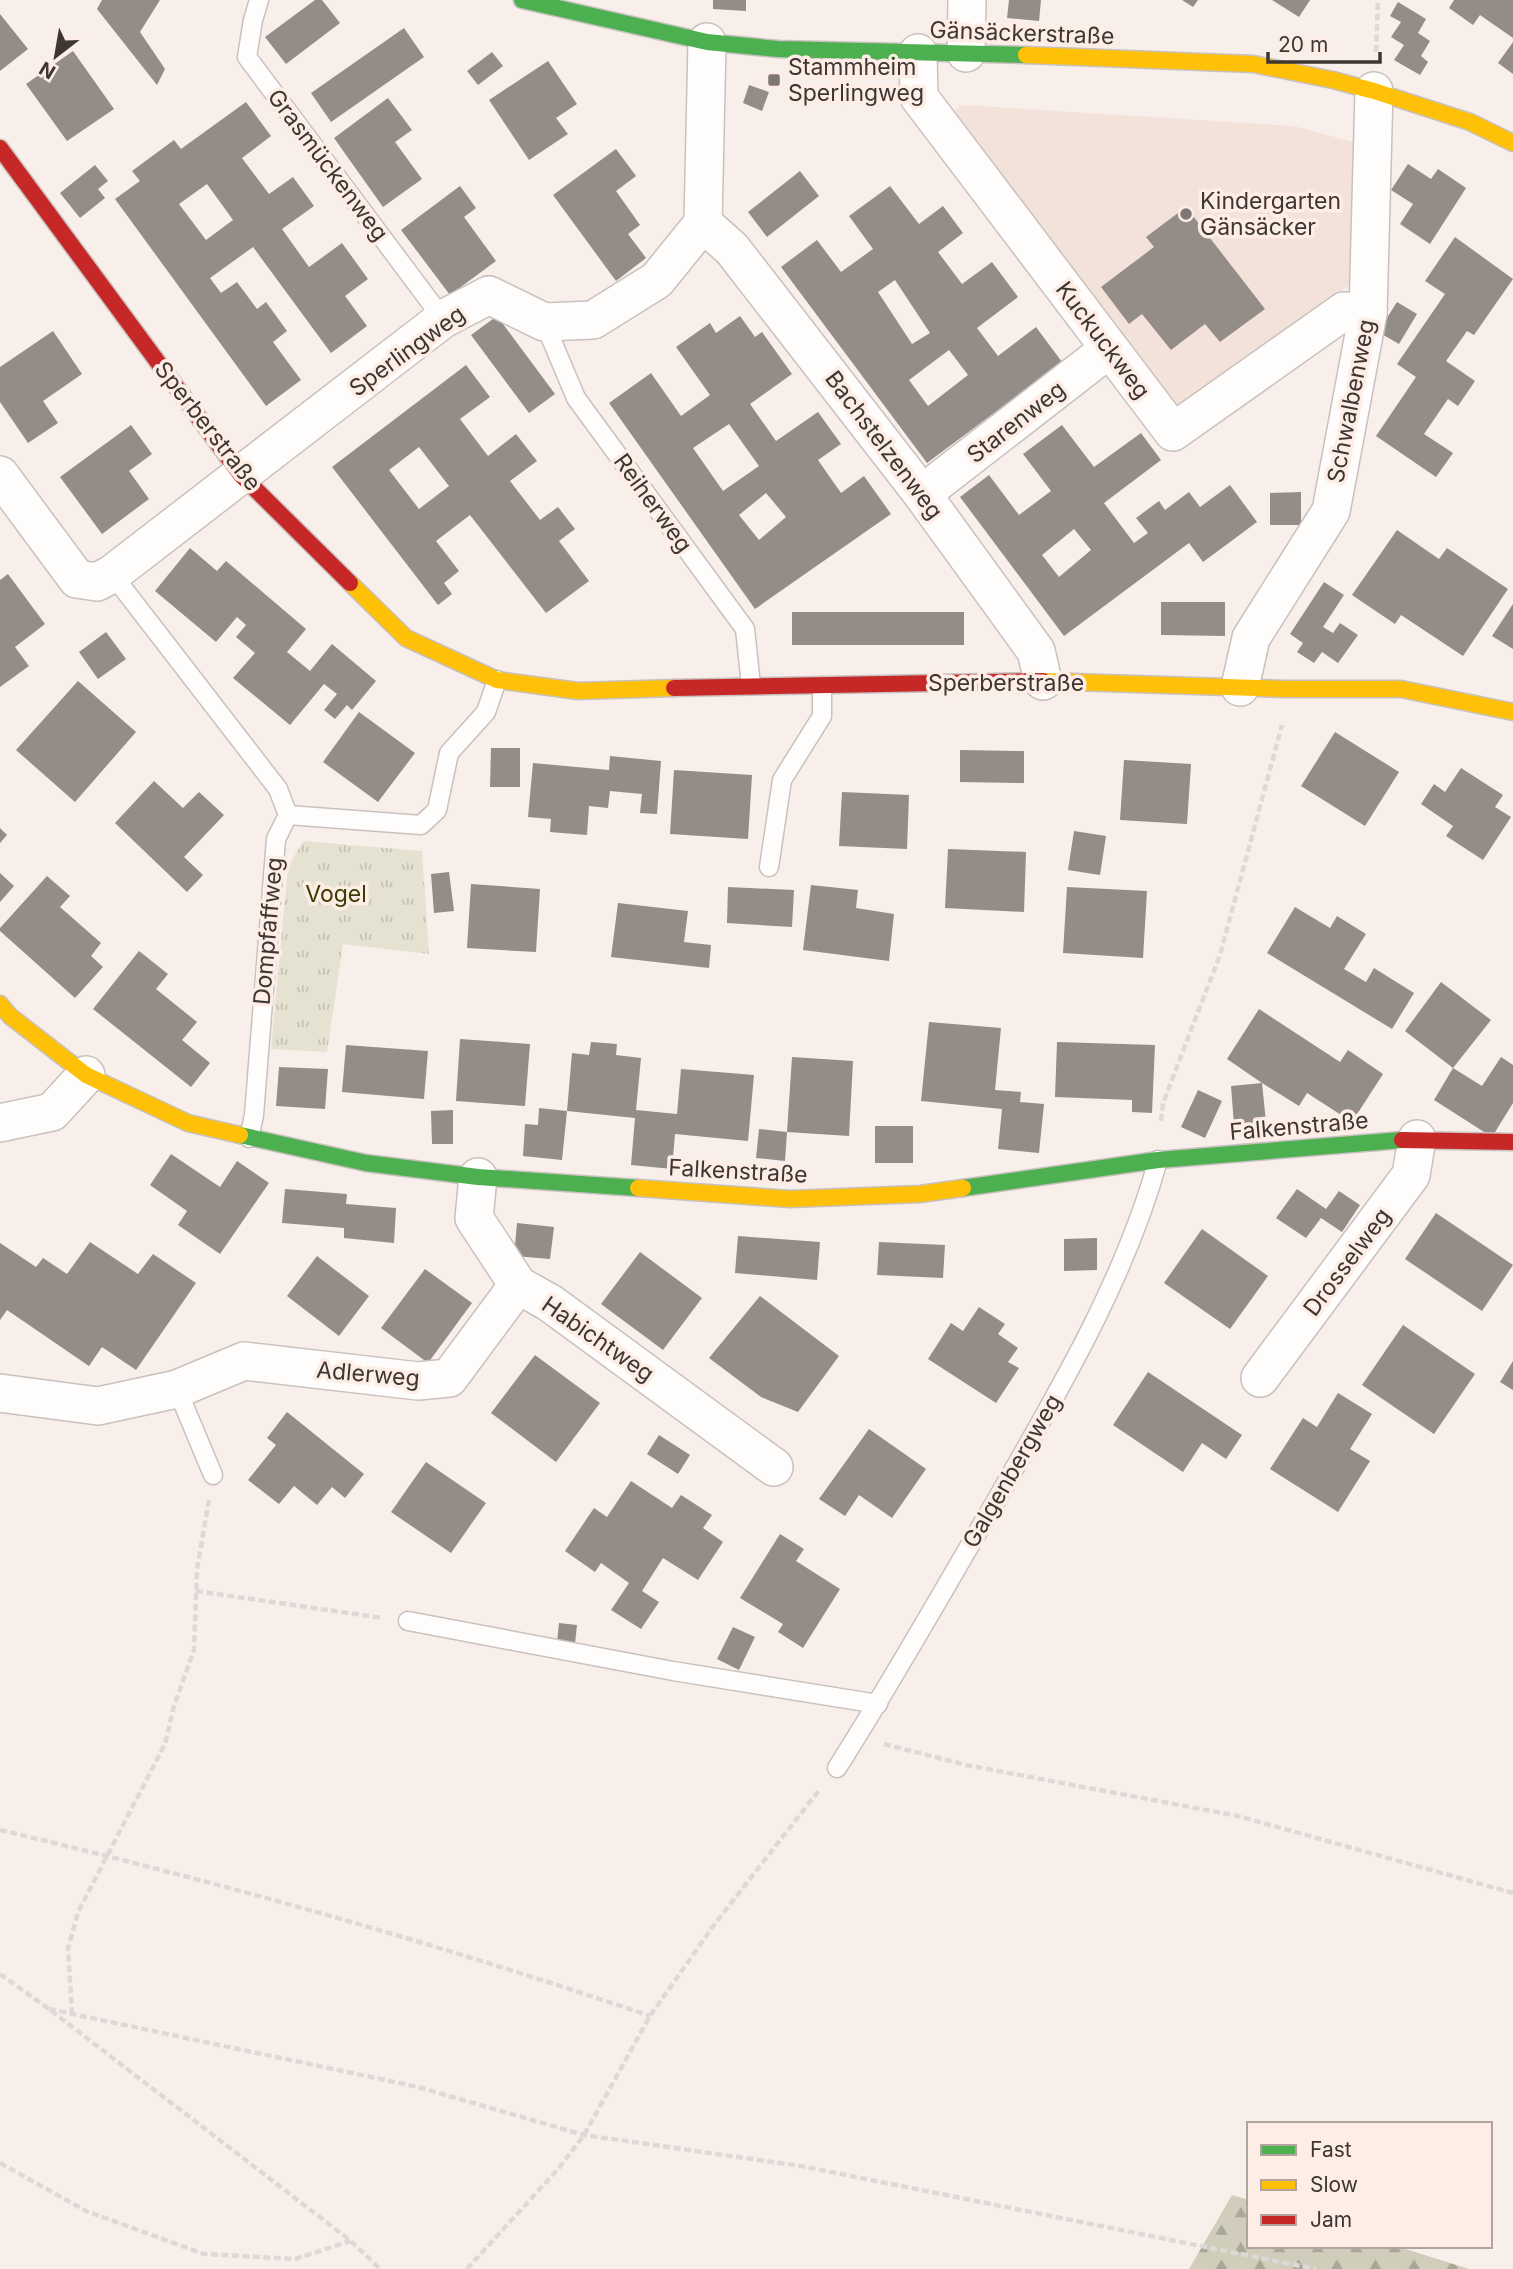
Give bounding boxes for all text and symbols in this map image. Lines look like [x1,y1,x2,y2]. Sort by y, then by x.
street label: Gänsäckerstraße [929,16,1115,50]
north arrow [21,21,91,91]
scale bar [1268,21,1380,65]
text: 20 m [1278,32,1328,57]
place label: Stammheim Sperlingweg [788,53,924,107]
text: N [35,57,60,84]
marker: Stammheim Sperlingweg [766,72,782,88]
street label: Grasmückenweg [262,84,394,246]
place label: Kindergarten Gänsäcker [1200,187,1341,241]
marker: Kindergarten Gänsäcker [1178,206,1194,222]
street label: Kuckuckweg [1050,276,1156,404]
street label: Sperlingweg [344,300,470,402]
street label: Schwalbenweg [1321,317,1381,485]
street label: Sperberstraße [149,356,267,496]
street label: Bachstelzenweg [819,365,949,525]
street label: Starenweg [961,375,1071,469]
street label: Reiherweg [608,448,698,558]
street label: Sperberstraße [928,669,1084,697]
street label: Dompfaffweg [248,856,288,1006]
park label: Vogel [305,880,367,908]
street label: Falkenstraße [1228,1106,1370,1146]
street label: Falkenstraße [668,1153,808,1189]
street label: Drosselweg [1297,1203,1397,1321]
street label: Habichtweg [537,1290,659,1388]
street label: Adlerweg [315,1356,421,1392]
street label: Galgenbergweg [957,1389,1067,1553]
legend [1247,2122,1492,2248]
text: Fast [1310,2137,1352,2162]
text: Slow [1310,2172,1358,2197]
text: Jam [1310,2207,1352,2232]

